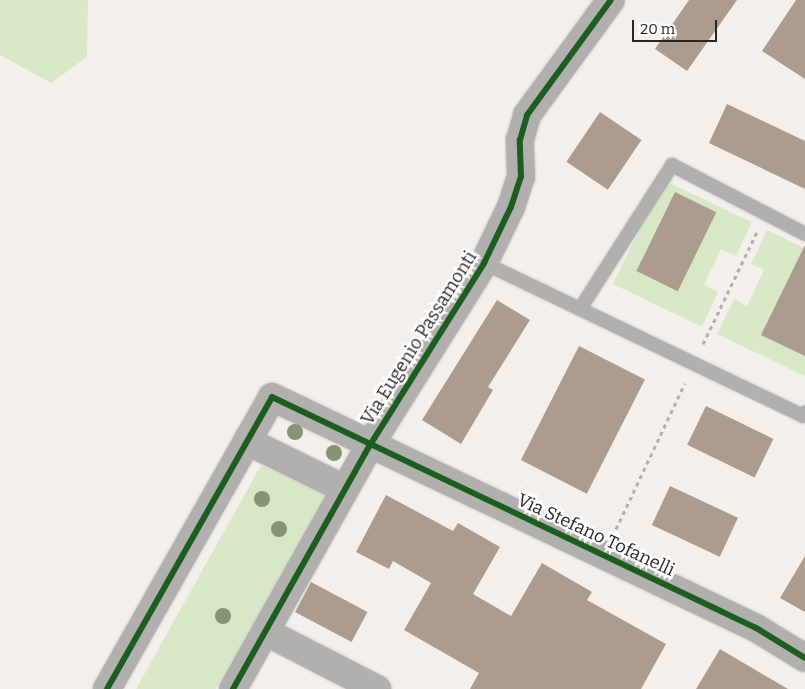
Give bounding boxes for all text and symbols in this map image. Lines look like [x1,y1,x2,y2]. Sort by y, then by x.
scale bar [635,10,720,42]
text: 20 m [640,20,675,38]
street label: Via Eugenio Passamonti [357,247,481,429]
street label: Via Stefano Tofanelli [514,489,678,581]

